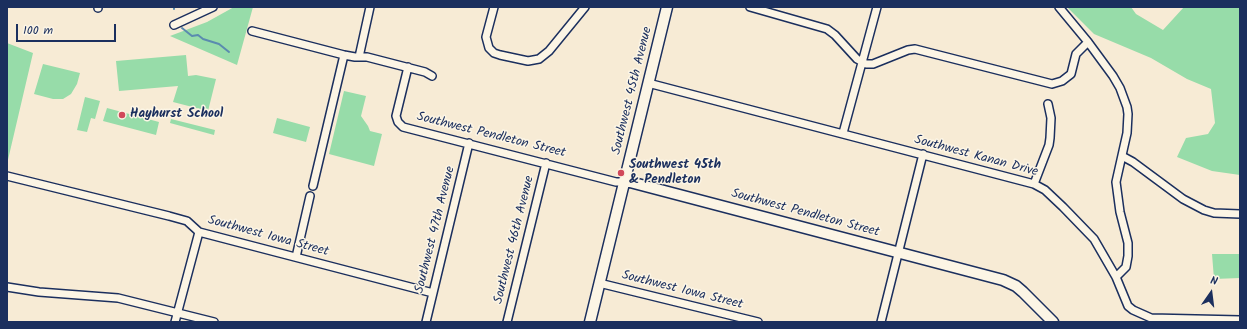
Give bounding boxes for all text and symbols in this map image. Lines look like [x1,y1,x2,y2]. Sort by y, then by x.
scale bar [18,16,118,42]
text: 100 m [23,21,53,40]
street label: Southwest 45th Avenue [610,26,656,156]
place label: Hayhurst School [130,107,223,123]
marker: Hayhurst School [117,110,127,120]
street label: Southwest Pendleton Street [415,110,567,162]
street label: Southwest Kanan Drive [912,133,1040,181]
place label: Southwest 45th & Pendleton [629,158,721,189]
street label: Southwest 47th Avenue [413,165,459,295]
marker: Southwest 45th & Pendleton [616,168,626,178]
street label: Southwest 46th Avenue [492,174,538,306]
street label: Southwest Pendleton Street [729,187,881,241]
street label: Southwest Iowa Street [206,213,330,261]
street label: Southwest Iowa Street [620,268,744,314]
text: N [1208,272,1219,291]
north arrow [1191,273,1231,313]

